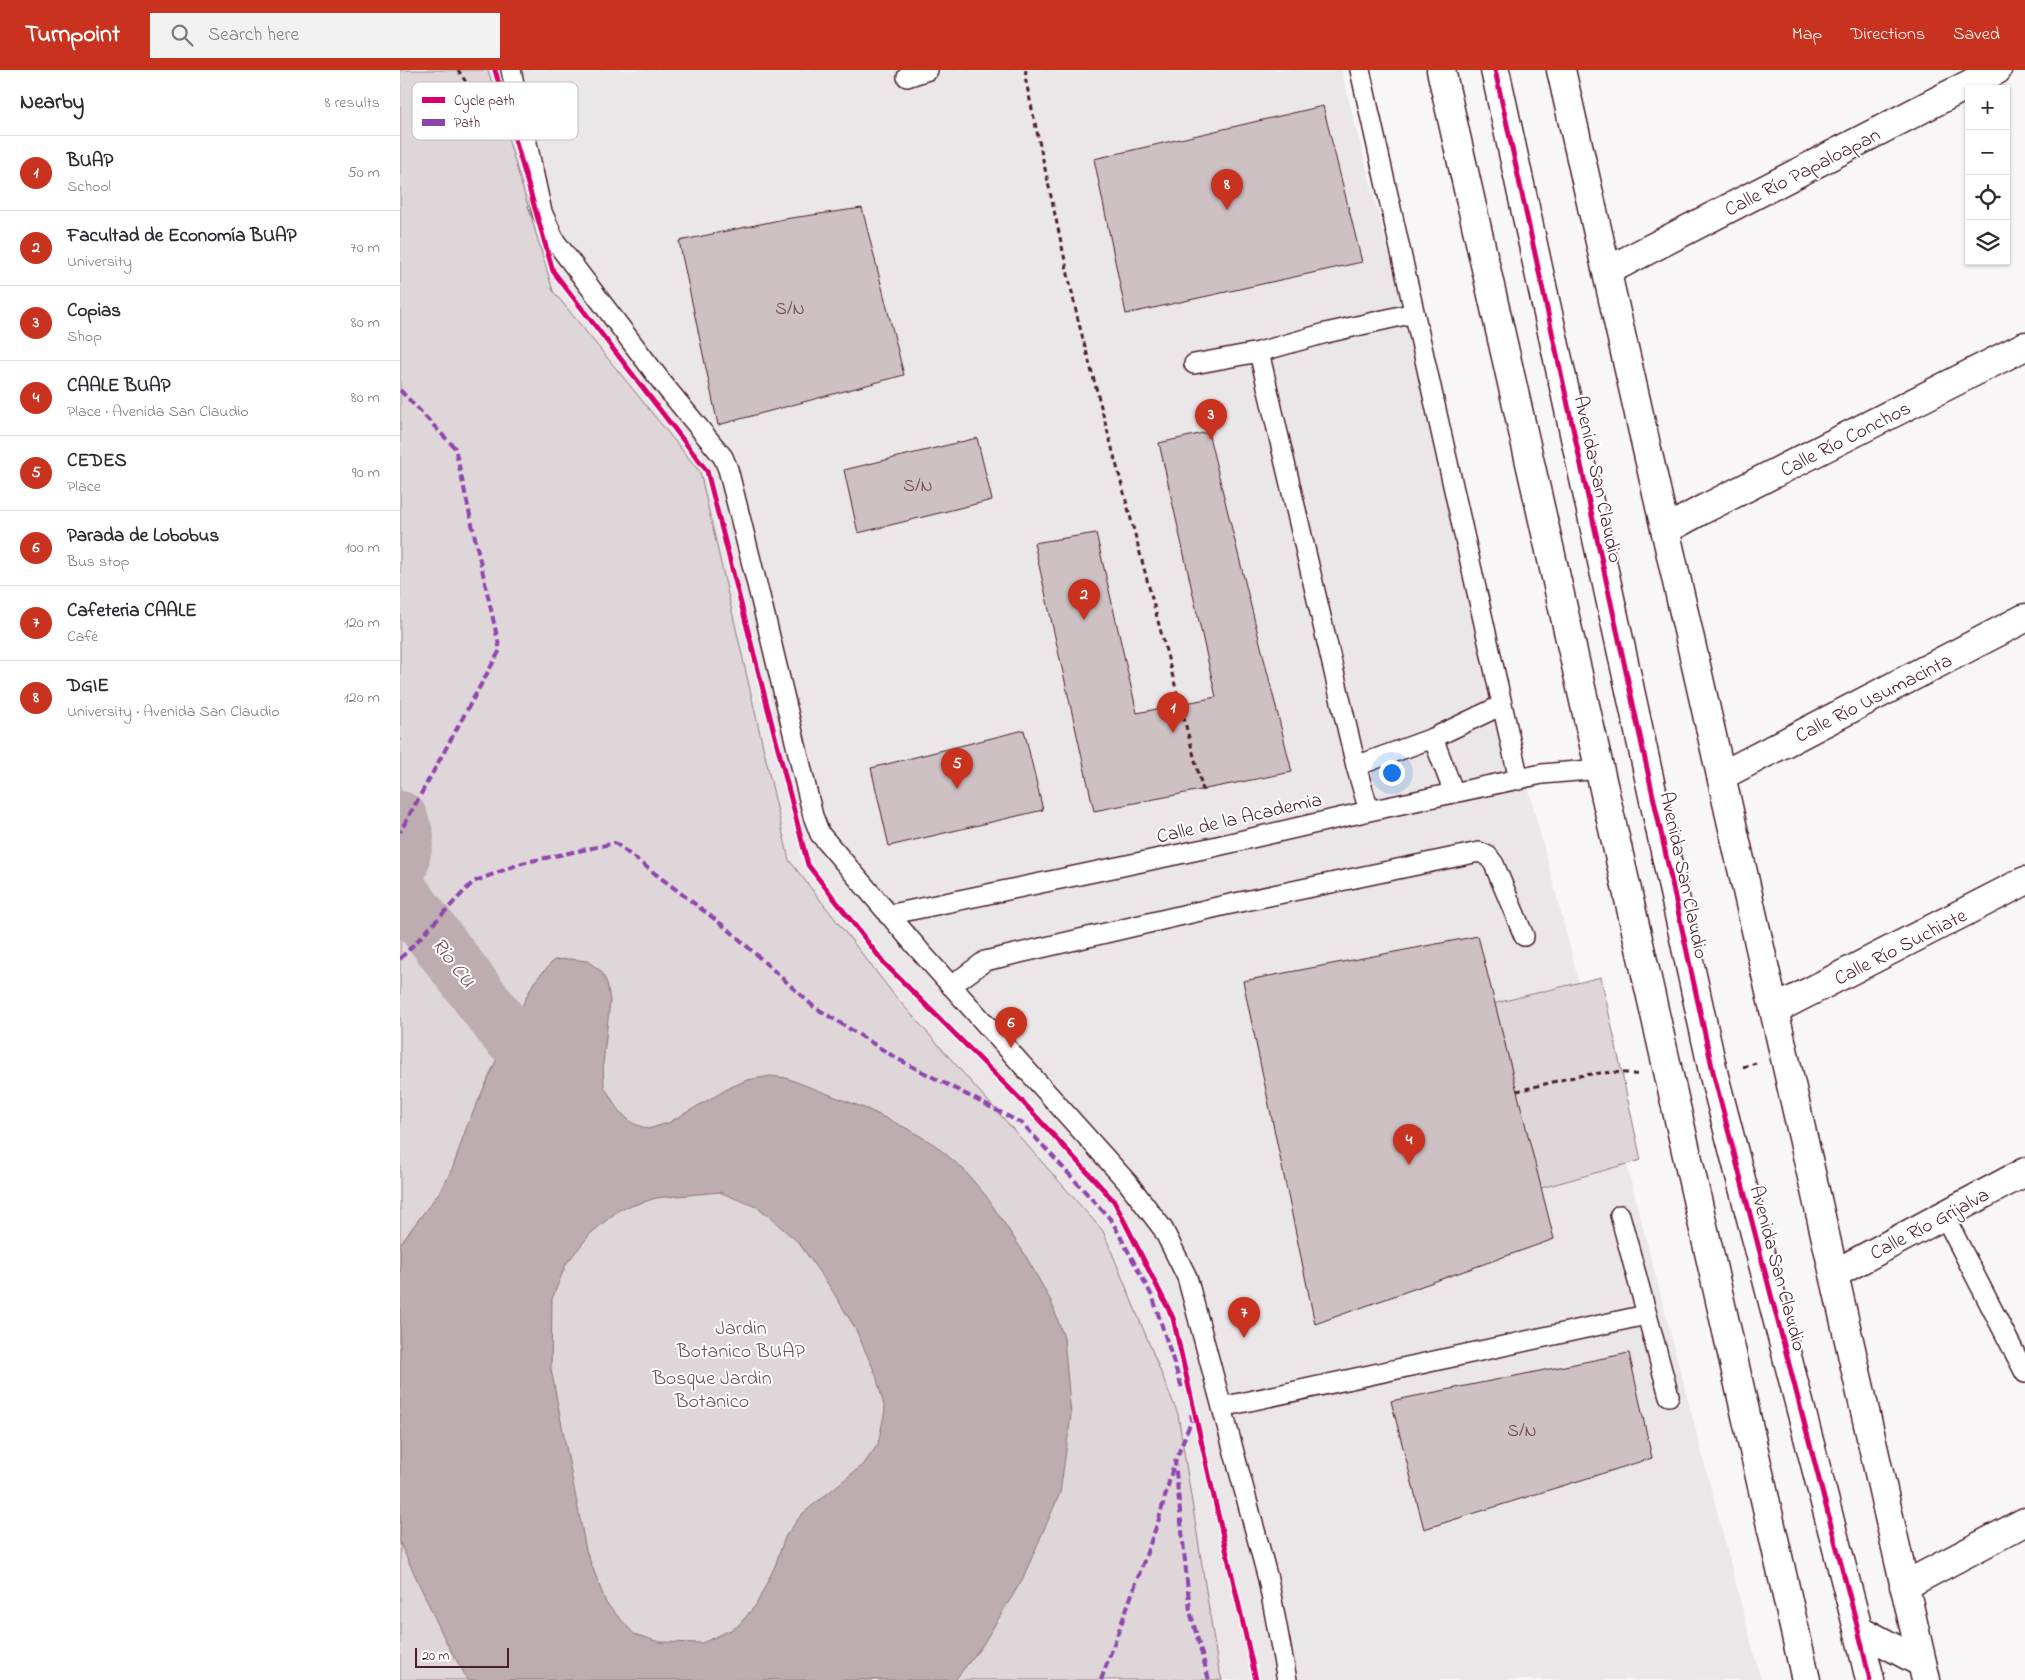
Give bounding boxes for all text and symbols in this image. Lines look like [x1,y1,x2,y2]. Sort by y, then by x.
search box [150,13,500,58]
text: Turnpoint [25,18,120,53]
icon: search [168,21,196,49]
text: Search here [208,22,299,49]
text: Map [1792,22,1822,48]
text: Directions [1850,22,1925,48]
text: Saved [1953,22,2000,48]
legend [412,82,578,140]
map controls [1965,85,2010,265]
button: + [1965,85,2010,130]
text: Nearby [20,88,84,118]
text: 8 results [324,91,380,115]
text: Cycle path [454,91,515,113]
text: Path [454,113,480,134]
street label: Calle Río Papaloapan [1720,121,1886,225]
button: − [1965,130,2010,175]
text: BUAP [67,148,113,175]
text: 1 [33,161,39,185]
text: 50 m [348,161,380,185]
pin: 8 [1211,169,1243,210]
text: School [67,175,111,199]
button: locate [1965,175,2010,220]
button: layers [1965,220,2010,265]
text: Facultad de Economía BUAP [67,223,297,250]
text: 2 [32,236,40,260]
text: 70 m [350,236,380,260]
text: University [67,250,132,274]
house number: S/N [775,297,805,323]
text: Copias [67,298,121,325]
text: 3 [33,311,39,335]
text: 80 m [351,311,380,335]
text: Shop [67,325,102,349]
text: CAALE BUAP [67,373,171,400]
text: 4 [33,386,39,410]
text: 80 m [351,386,380,410]
street label: Avenida San Claudio [1565,393,1628,566]
street label: Calle Río Conchos [1776,395,1916,486]
pin: 3 [1195,399,1227,440]
text: Place · Avenida San Claudio [67,400,249,424]
text: CEDES [67,448,127,475]
text: 5 [31,461,41,485]
text: 90 m [352,461,380,485]
house number: S/N [903,474,933,500]
text: Place [67,475,101,499]
text: Parada de Lobobus [67,523,219,550]
text: 6 [32,536,40,560]
text: 100 m [345,536,380,560]
text: Bus stop [67,550,130,574]
pin: 2 [1068,579,1100,620]
text: Cafeteria CAALE [67,598,197,625]
text: 7 [33,611,39,635]
text: 120 m [344,611,380,635]
text: Café [67,625,98,649]
street label: Calle Río Usumacinta [1791,647,1958,751]
text: DGIE [67,673,109,700]
text: 8 [33,686,39,710]
text: 120 m [344,686,380,710]
pin: 1 [1157,692,1189,733]
text: University · Avenida San Claudio [67,700,280,724]
pin: 5 [941,748,973,789]
your location [1379,760,1405,786]
street label: Calle de la Academia [1154,786,1325,853]
street label: Avenida San Claudio [1651,789,1714,962]
street label: Calle Río Suchiate [1830,902,1972,994]
water label: Rio CU [423,932,481,995]
pin: 6 [995,1007,1027,1048]
pin: 4 [1393,1124,1425,1165]
street label: Calle Río Grijalva [1865,1182,1995,1269]
street label: Avenida San Claudio [1741,1183,1813,1355]
pin: 7 [1228,1297,1260,1338]
park label: Jardin Botanico BUAP [676,1315,806,1367]
park label: Bosque Jardin Botanico [651,1365,772,1417]
house number: S/N [1507,1419,1537,1445]
scale bar [415,1645,509,1668]
text: 20 m [422,1646,449,1667]

